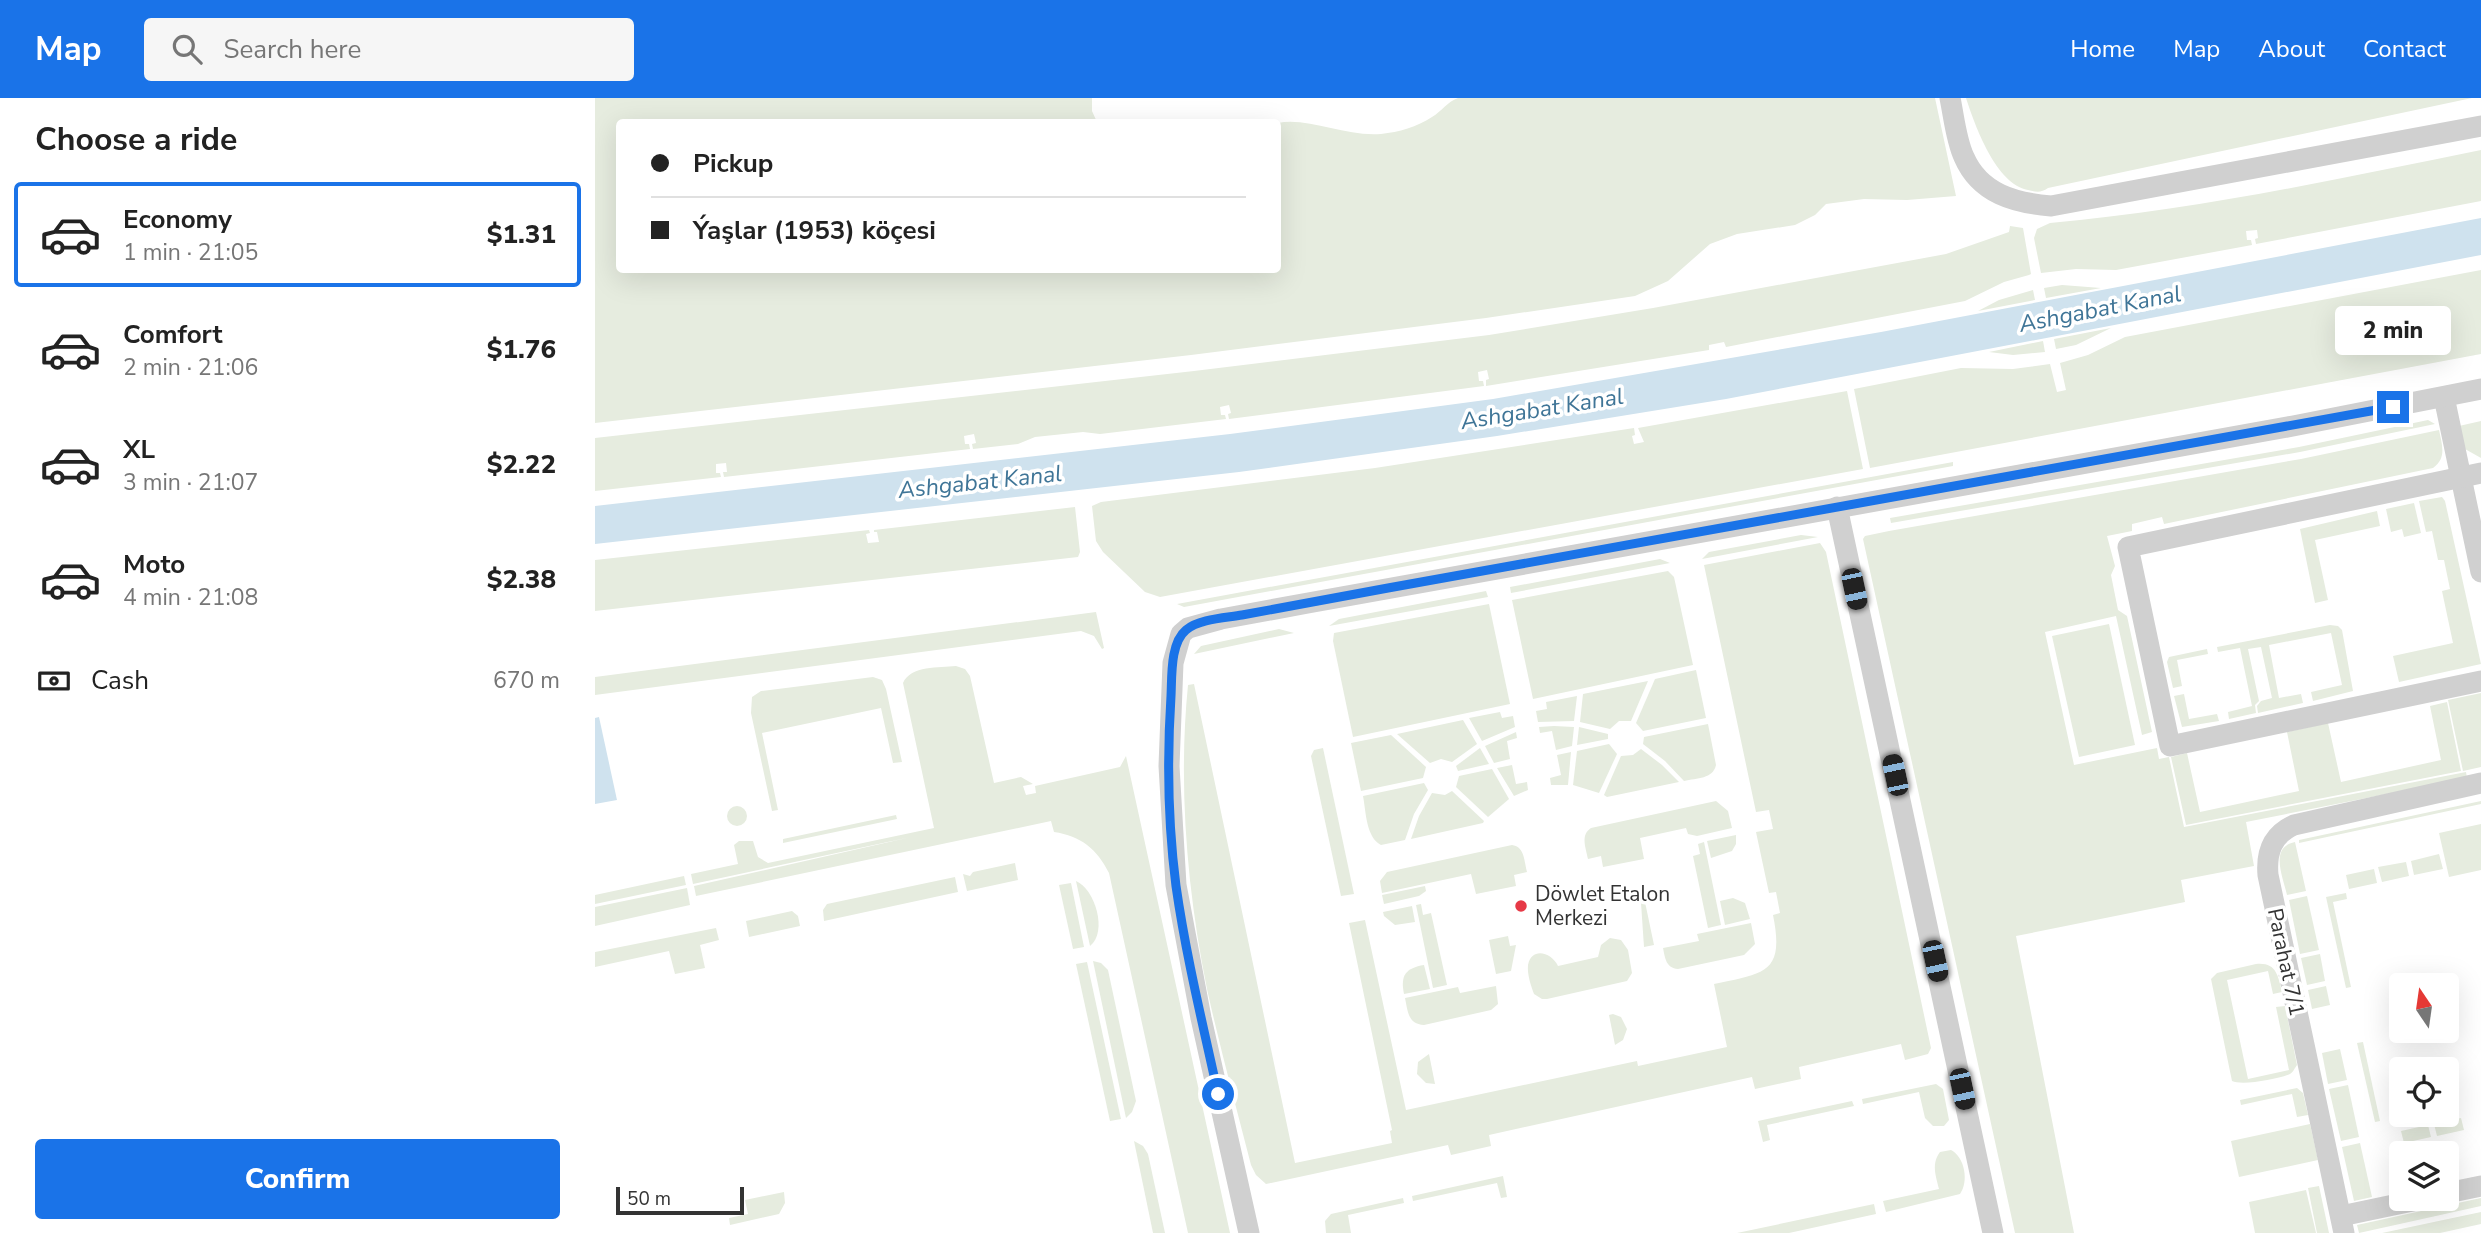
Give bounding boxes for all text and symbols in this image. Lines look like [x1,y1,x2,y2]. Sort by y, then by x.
search box [144,18,634,81]
text: Map [35,27,102,72]
icon: search [168,30,206,68]
text: Search here [224,32,361,67]
text: Home [2070,33,2135,65]
text: Map [2173,33,2220,65]
text: About [2258,33,2325,65]
text: Contact [2363,33,2446,65]
text: Choose a ride [35,118,237,161]
text: Pickup [693,146,773,181]
text: Economy [123,202,232,237]
icon: car [39,203,102,266]
text: Ýaşlar (1953) köçesi [693,213,936,248]
text: $1.31 [487,217,556,252]
text: 1 min · 21:05 [123,237,258,268]
water label: Ashgabat Kanal [2015,278,2184,340]
callout: 2 min [2335,306,2451,354]
text: 2 min [2363,315,2423,346]
text: Comfort [123,317,223,352]
icon: car [39,318,102,381]
text: $1.76 [487,332,556,367]
text: 2 min · 21:06 [123,352,258,383]
water label: Ashgabat Kanal [1457,381,1626,437]
route end [2377,391,2409,423]
text: XL [123,432,155,467]
icon: car [39,433,102,496]
text: $2.22 [487,447,556,482]
water label: Ashgabat Kanal [896,458,1063,506]
text: 3 min · 21:07 [123,467,258,498]
text: Moto [123,547,185,582]
icon: car [39,548,102,611]
text: $2.38 [487,562,556,597]
car [1840,566,1869,612]
text: 4 min · 21:08 [123,582,258,613]
icon: cash [35,662,73,700]
text: Cash [91,663,149,698]
text: 670 m [493,665,560,696]
car [1881,752,1910,798]
place label: Döwlet Etalon Merkezi [1535,880,1670,932]
marker: Döwlet Etalon Merkezi [1513,898,1529,914]
street label: Parahat 7/1 [2261,906,2311,1018]
car [1921,938,1950,984]
north arrow [2389,973,2459,1043]
map controls [2389,973,2459,1211]
button: locate [2389,1057,2459,1127]
car [1948,1066,1977,1112]
route start [1202,1078,1234,1110]
button: Confirm [35,1139,560,1219]
button: layers [2389,1141,2459,1211]
scale bar [616,1184,744,1216]
text: 50 m [627,1186,671,1212]

